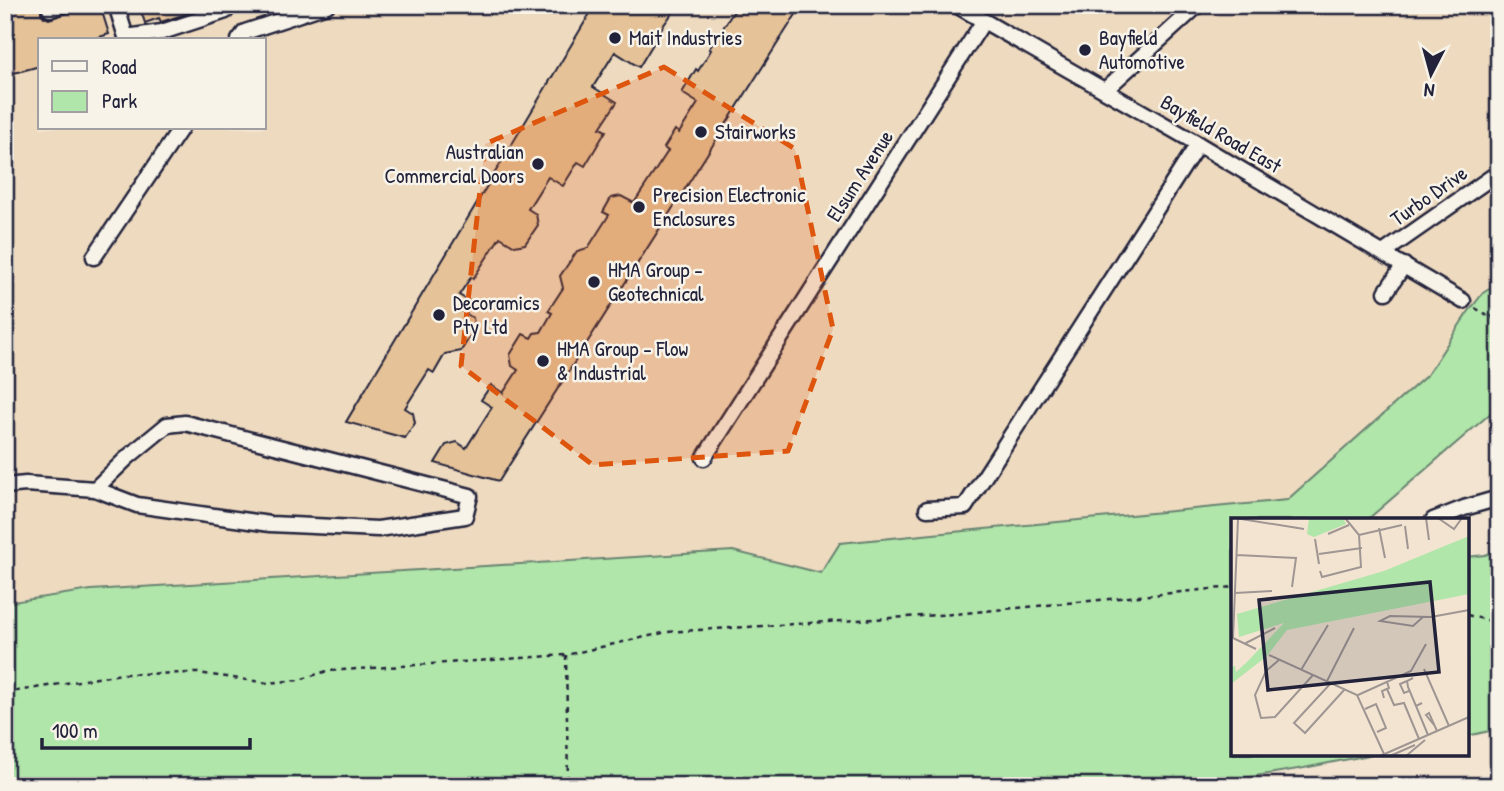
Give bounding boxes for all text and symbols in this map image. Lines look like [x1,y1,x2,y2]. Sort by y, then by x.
place label: Mait Industries [629,23,742,52]
place label: Bayfield Automotive [1099,23,1185,76]
marker: Mait Industries [607,30,623,46]
legend [38,38,266,130]
north arrow [1396,38,1466,108]
marker: Bayfield Automotive [1077,42,1093,58]
text: Road [102,52,136,81]
text: N [1423,77,1436,104]
text: Park [102,86,137,115]
street label: Bayfield Road East [1155,87,1288,180]
place label: Stairworks [715,117,796,146]
marker: Stairworks [693,124,709,140]
street label: Elsum Avenue [819,124,900,227]
place label: Australian Commercial Doors [384,137,524,190]
marker: Australian Commercial Doors [530,156,546,172]
street label: Turbo Drive [1384,159,1473,233]
place label: Precision Electronic Enclosures [653,180,806,233]
marker: Precision Electronic Enclosures [631,199,647,215]
place label: HMA Group - Geotechnical [608,255,704,308]
marker: HMA Group - Geotechnical [586,274,602,290]
place label: Decoramics Pty Ltd [453,288,539,341]
marker: Decoramics Pty Ltd [431,307,447,323]
place label: HMA Group - Flow & Industrial [557,334,688,387]
marker: HMA Group - Flow & Industrial [535,353,551,369]
inset map [1231,518,1469,756]
scale bar [42,707,250,751]
text: 100 m [52,716,98,745]

